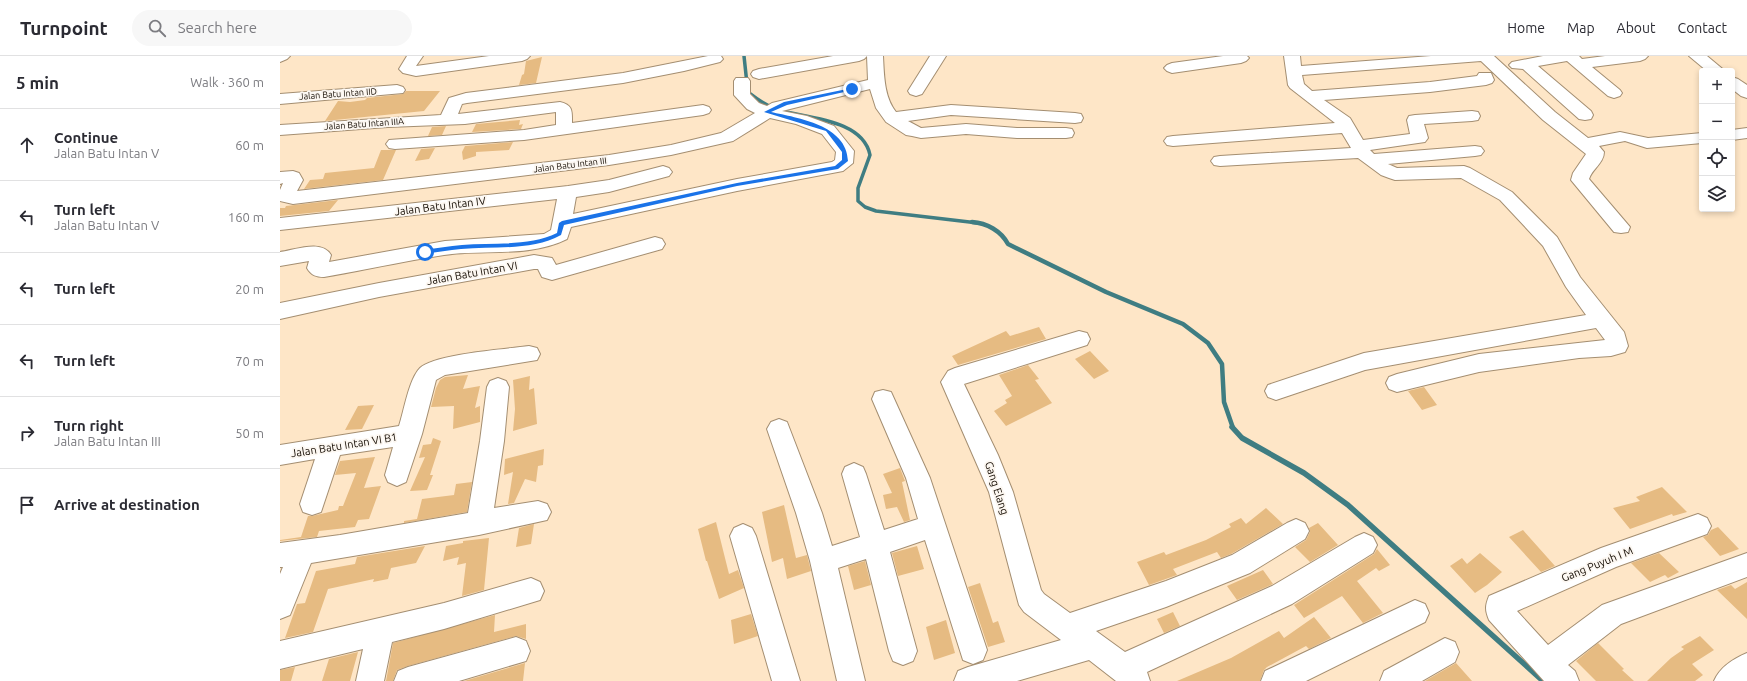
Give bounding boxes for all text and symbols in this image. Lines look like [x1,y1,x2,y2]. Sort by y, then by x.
search box [132,10,412,46]
text: Turnpoint [20,17,108,39]
icon: search [146,17,168,39]
text: Search here [178,19,257,36]
text: Home [1507,20,1545,36]
text: Map [1567,20,1595,36]
text: About [1617,20,1656,36]
text: Contact [1678,20,1727,36]
map controls [1699,68,1735,212]
button: + [1699,68,1735,104]
text: 5 min [16,73,59,92]
text: Walk · 360 m [190,75,264,89]
route end [843,80,861,98]
street label: Jalan Batu Intan IID [299,86,377,102]
button: − [1699,104,1735,140]
street label: Jalan Batu Intan IIIA [324,116,404,132]
text: Continue [54,129,118,146]
icon: ahead [16,134,38,156]
text: 60 m [235,138,264,152]
button: locate [1699,140,1735,176]
text: Jalan Batu Intan V [54,146,159,160]
street label: Jalan Batu Intan III [533,156,607,174]
button: layers [1699,176,1735,212]
street label: Jalan Batu Intan IV [394,194,486,218]
text: Turn left [54,201,115,218]
icon: left [16,206,38,228]
text: 160 m [228,210,264,224]
text: Jalan Batu Intan V [54,218,159,232]
route start [416,243,434,261]
street label: Jalan Batu Intan VI [426,259,518,287]
icon: left [16,278,38,300]
text: Turn left [54,280,115,297]
text: 20 m [235,282,264,296]
icon: left [16,350,38,372]
text: Turn left [54,352,115,369]
text: 70 m [235,354,264,368]
text: Turn right [54,417,124,434]
icon: right [16,422,38,444]
text: 50 m [235,426,264,440]
street label: Jalan Batu Intan VI B1 [290,431,398,459]
text: Jalan Batu Intan III [54,434,161,448]
street label: Gang Elang [983,460,1011,516]
icon: arrive [16,494,38,516]
text: Arrive at destination [54,496,200,513]
street label: Gang Puyuh I M [1559,544,1635,584]

